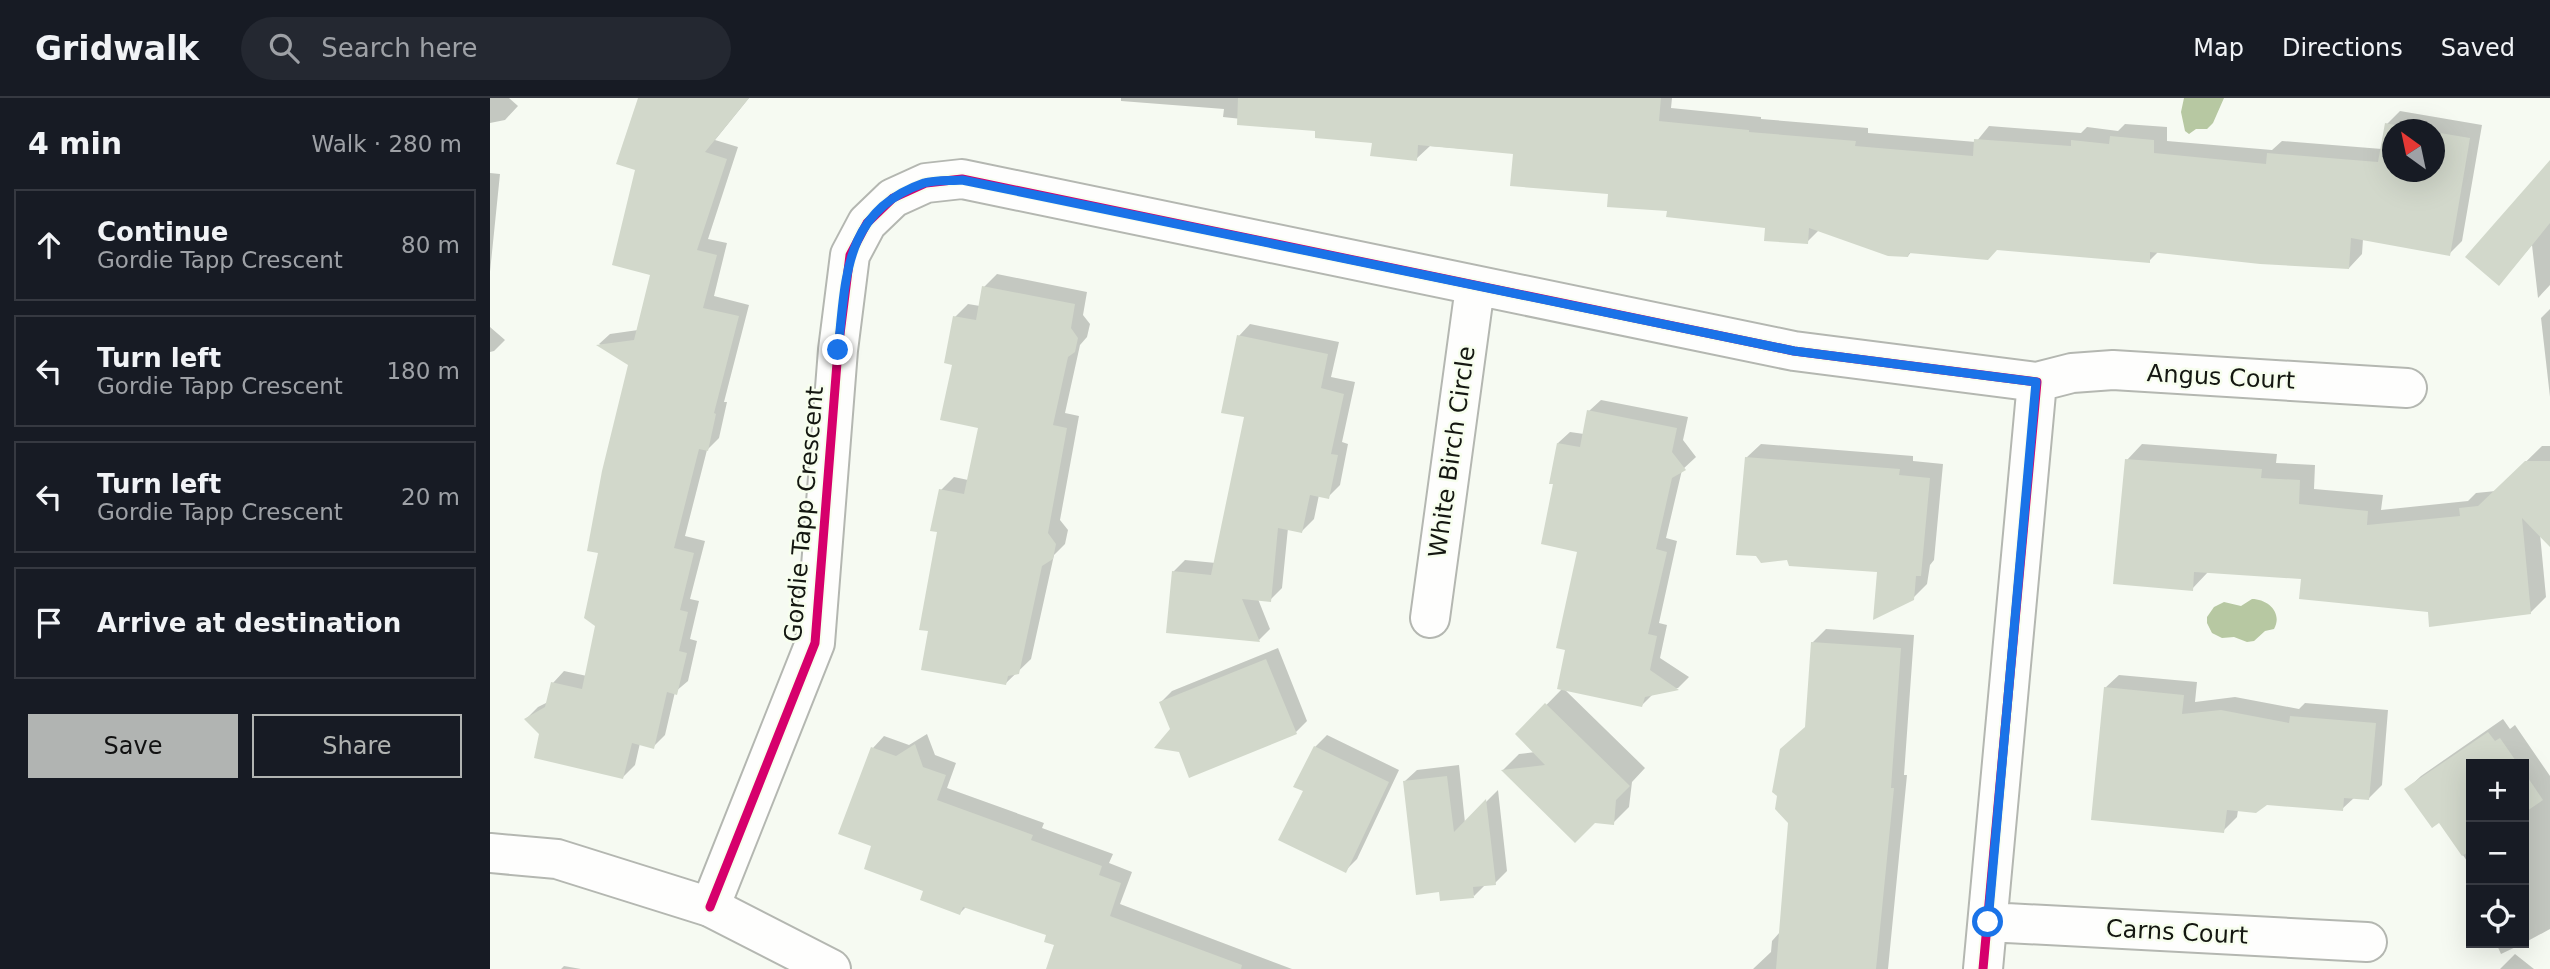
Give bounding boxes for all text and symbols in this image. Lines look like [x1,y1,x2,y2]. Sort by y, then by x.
search box [241,17,731,80]
text: Gridwalk [35,29,199,68]
icon: search [265,29,303,67]
text: Search here [321,33,478,63]
text: Map [2193,34,2244,62]
text: Directions [2282,34,2403,62]
text: Saved [2441,34,2515,62]
north arrow [2382,119,2445,182]
text: 4 min [28,126,122,161]
text: Walk · 280 m [311,131,462,157]
text: Continue [97,217,228,247]
icon: ahead [30,226,68,264]
text: 80 m [401,232,460,258]
text: Gordie Tapp Crescent [97,247,343,273]
route end [822,334,853,365]
text: Turn left [97,343,221,373]
street label: White Birch Circle [1423,344,1481,560]
icon: left [30,352,68,390]
text: 180 m [386,358,460,384]
street label: Angus Court [2146,359,2296,395]
text: Gordie Tapp Crescent [97,373,343,399]
street label: Gordie Tapp Crescent [779,385,829,643]
text: Turn left [97,469,221,499]
icon: left [30,478,68,516]
text: 20 m [401,484,460,510]
text: Gordie Tapp Crescent [97,499,343,525]
icon: arrive [30,604,68,642]
text: Arrive at destination [97,608,401,638]
button: Save [28,714,238,778]
button: Share [252,714,462,778]
map controls [2466,759,2529,948]
button: + [2466,759,2529,822]
button: − [2466,822,2529,885]
button: locate [2466,885,2529,948]
route start [1972,906,2003,937]
street label: Carns Court [2105,914,2249,950]

